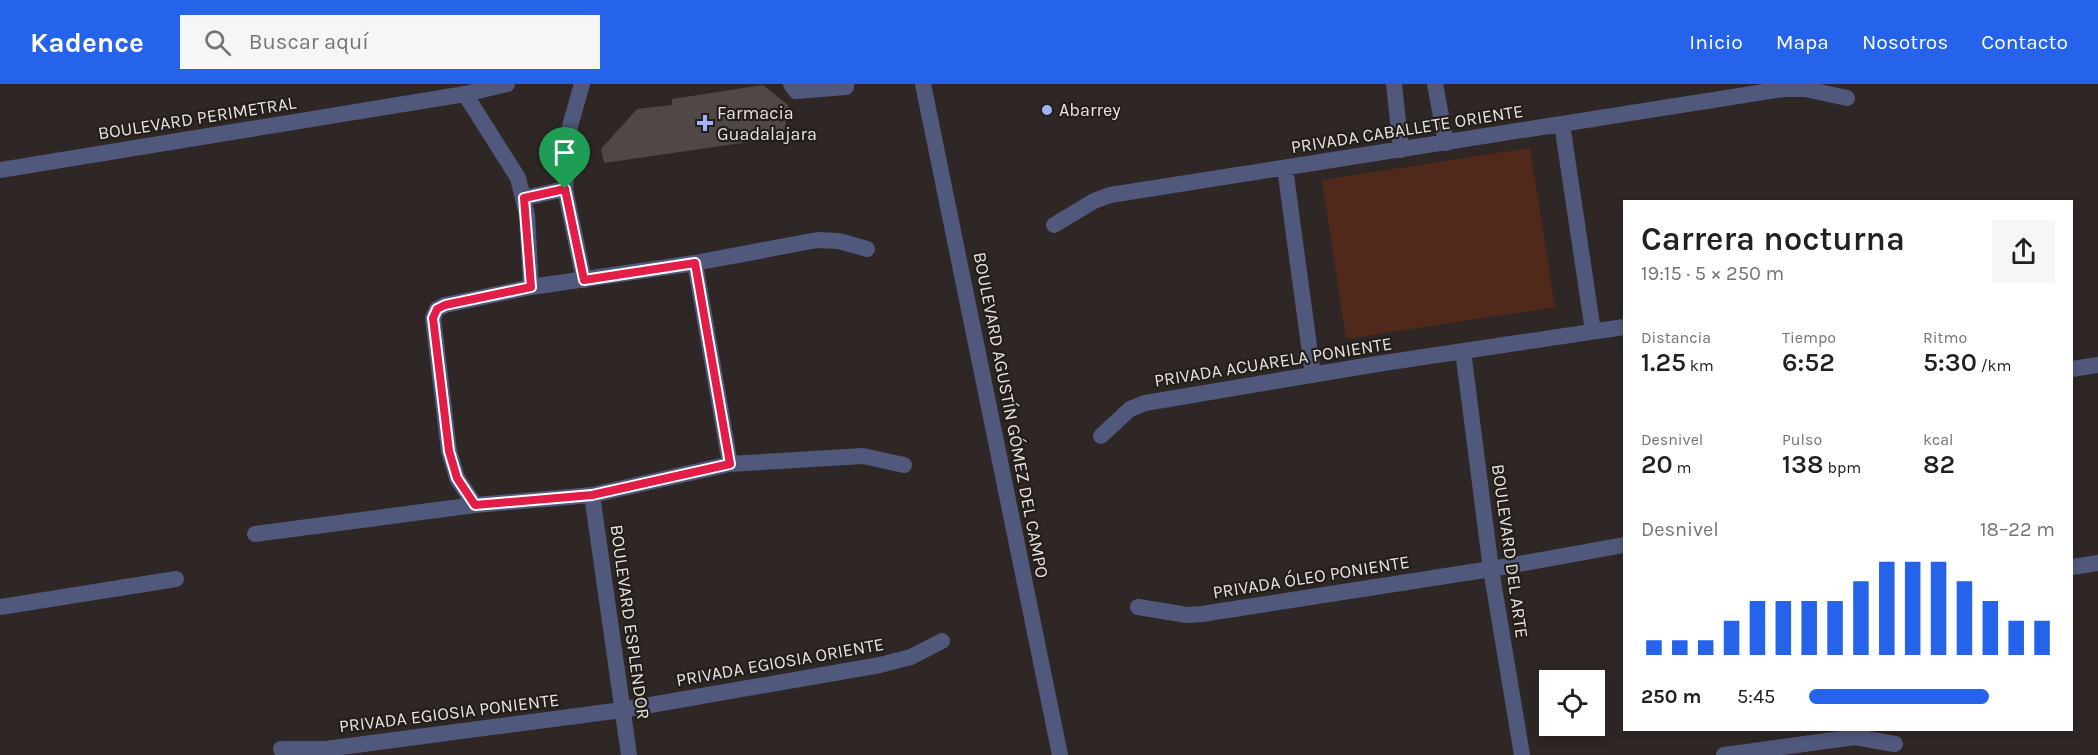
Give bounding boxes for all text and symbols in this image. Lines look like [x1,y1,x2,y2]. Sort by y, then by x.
search box [180,15,600,69]
text: Kadence [30,26,144,59]
icon: search [201,26,234,59]
text: Buscar aquí [249,29,369,55]
text: Inicio [1689,30,1743,54]
text: Mapa [1776,30,1829,54]
text: Nosotros [1862,30,1948,54]
text: Contacto [1981,30,2068,54]
street label: BOULEVARD PERIMETRAL [96,91,298,145]
place label: Abarrey [1059,99,1121,121]
street label: PRIVADA CABALLETE ORIENTE [1289,100,1525,158]
place label: Farmacia Guadalajara [717,102,817,145]
marker: Abarrey [1040,103,1054,117]
marker: Farmacia Guadalajara [698,116,712,130]
pin [539,127,590,189]
icon: arrive [548,136,581,169]
text: Carrera nocturna [1641,220,1905,258]
button: share [1992,220,2055,283]
street label: BOULEVARD AGUSTÍN GÓMEZ DEL CAMPO [969,250,1054,580]
text: 19:15 · 5 × 250 m [1641,262,1784,285]
text: Distancia [1641,328,1711,347]
text: Tiempo [1782,328,1836,347]
text: Ritmo [1923,328,1967,347]
street label: PRIVADA ACUARELA PONIENTE [1152,332,1394,392]
text: 1.25 [1641,347,1686,378]
text: 6:52 [1782,347,1835,378]
text: 5:30 [1923,347,1977,378]
text: km [1686,356,1714,375]
text: /km [1977,356,2012,375]
text: Desnivel [1641,430,1703,449]
text: Pulso [1782,430,1822,449]
text: kcal [1923,430,1954,449]
text: 20 [1641,449,1673,480]
text: 138 [1782,449,1824,480]
text: 82 [1923,449,1955,480]
text: m [1673,458,1692,477]
text: bpm [1824,458,1861,477]
street label: BOULEVARD DEL ARTE [1487,463,1533,639]
text: Desnivel [1641,518,1719,541]
text: 18–22 m [1980,518,2055,541]
street label: BOULEVARD ESPLENDOR [605,523,655,721]
street label: PRIVADA ÓLEO PONIENTE [1211,550,1411,603]
street label: PRIVADA EGIOSIA ORIENTE [674,633,886,691]
map controls [1539,670,1605,736]
button: locate [1539,670,1605,736]
text: 250 m [1641,685,1701,708]
text: 5:45 [1737,685,1775,708]
street label: PRIVADA EGIOSIA PONIENTE [338,689,560,737]

